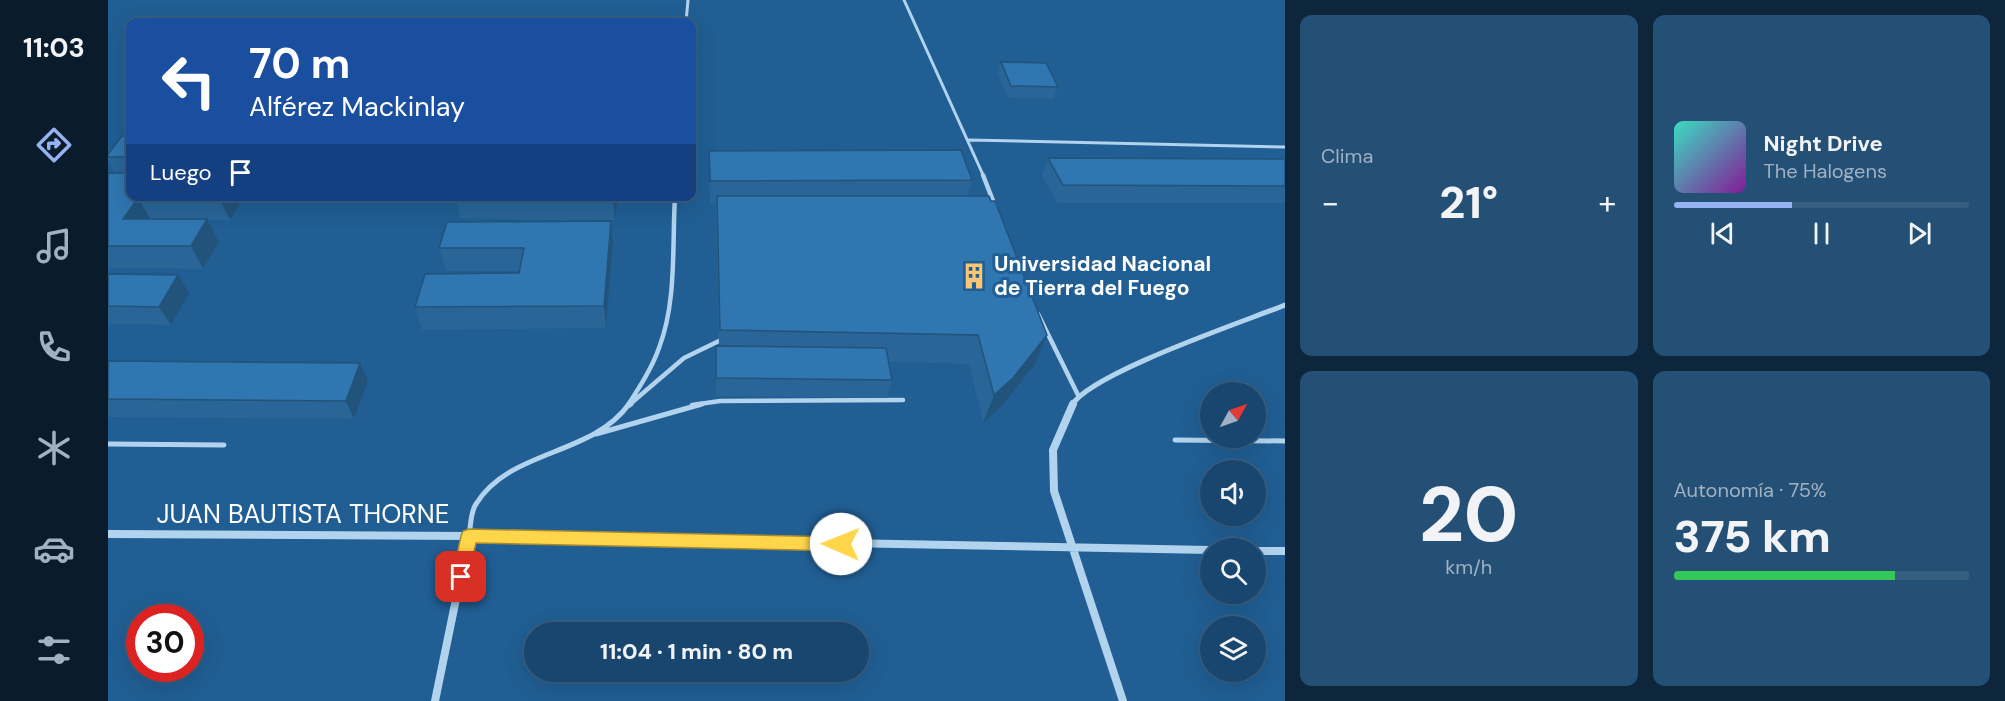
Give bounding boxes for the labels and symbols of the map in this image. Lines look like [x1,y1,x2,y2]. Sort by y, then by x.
place label: Universidad Nacional de Tierra del Fuego [994,250,1211,302]
building icon: Universidad Nacional de Tierra del Fuego [959,261,989,291]
north arrow [1200,382,1266,448]
street label: JUAN BAUTISTA THORNE [157,497,449,531]
position arrow [809,512,873,576]
pin [435,551,486,602]
speed limit sign: 30 [126,604,204,682]

